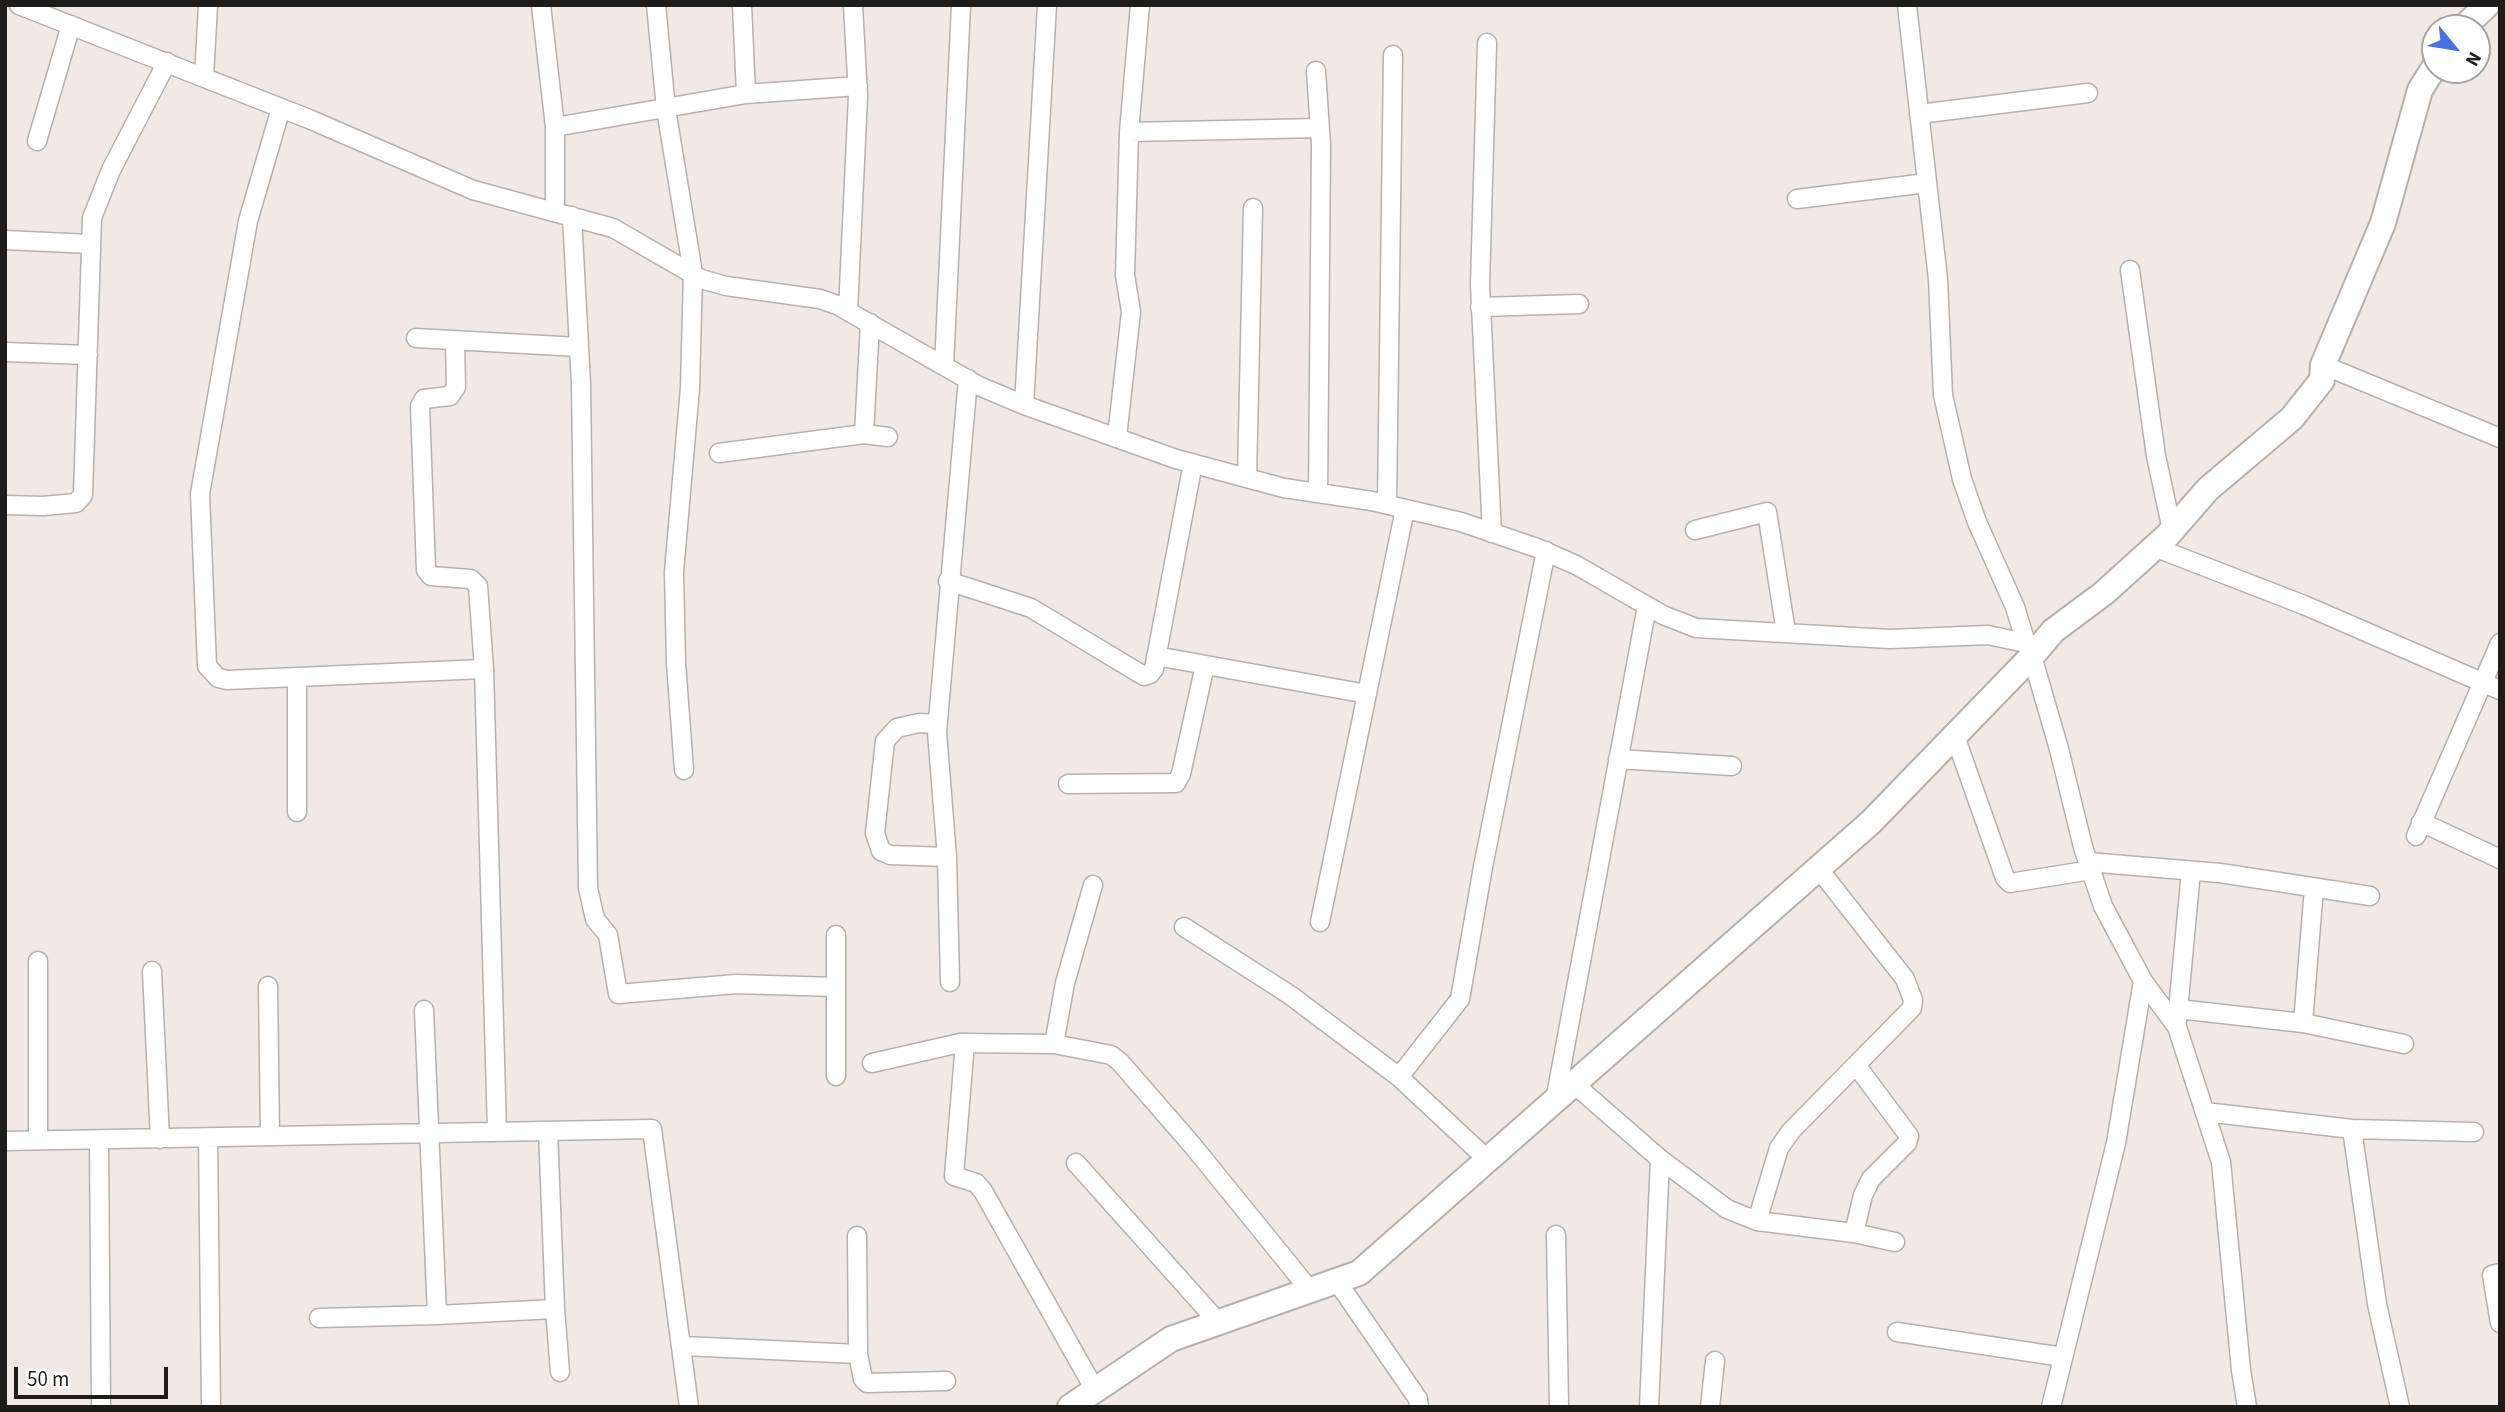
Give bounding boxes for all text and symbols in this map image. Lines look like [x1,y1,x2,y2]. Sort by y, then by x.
north arrow [2421,14,2491,84]
text: N [2458,47,2488,71]
scale bar [18,1352,172,1396]
text: 50 m [27,1364,69,1394]

